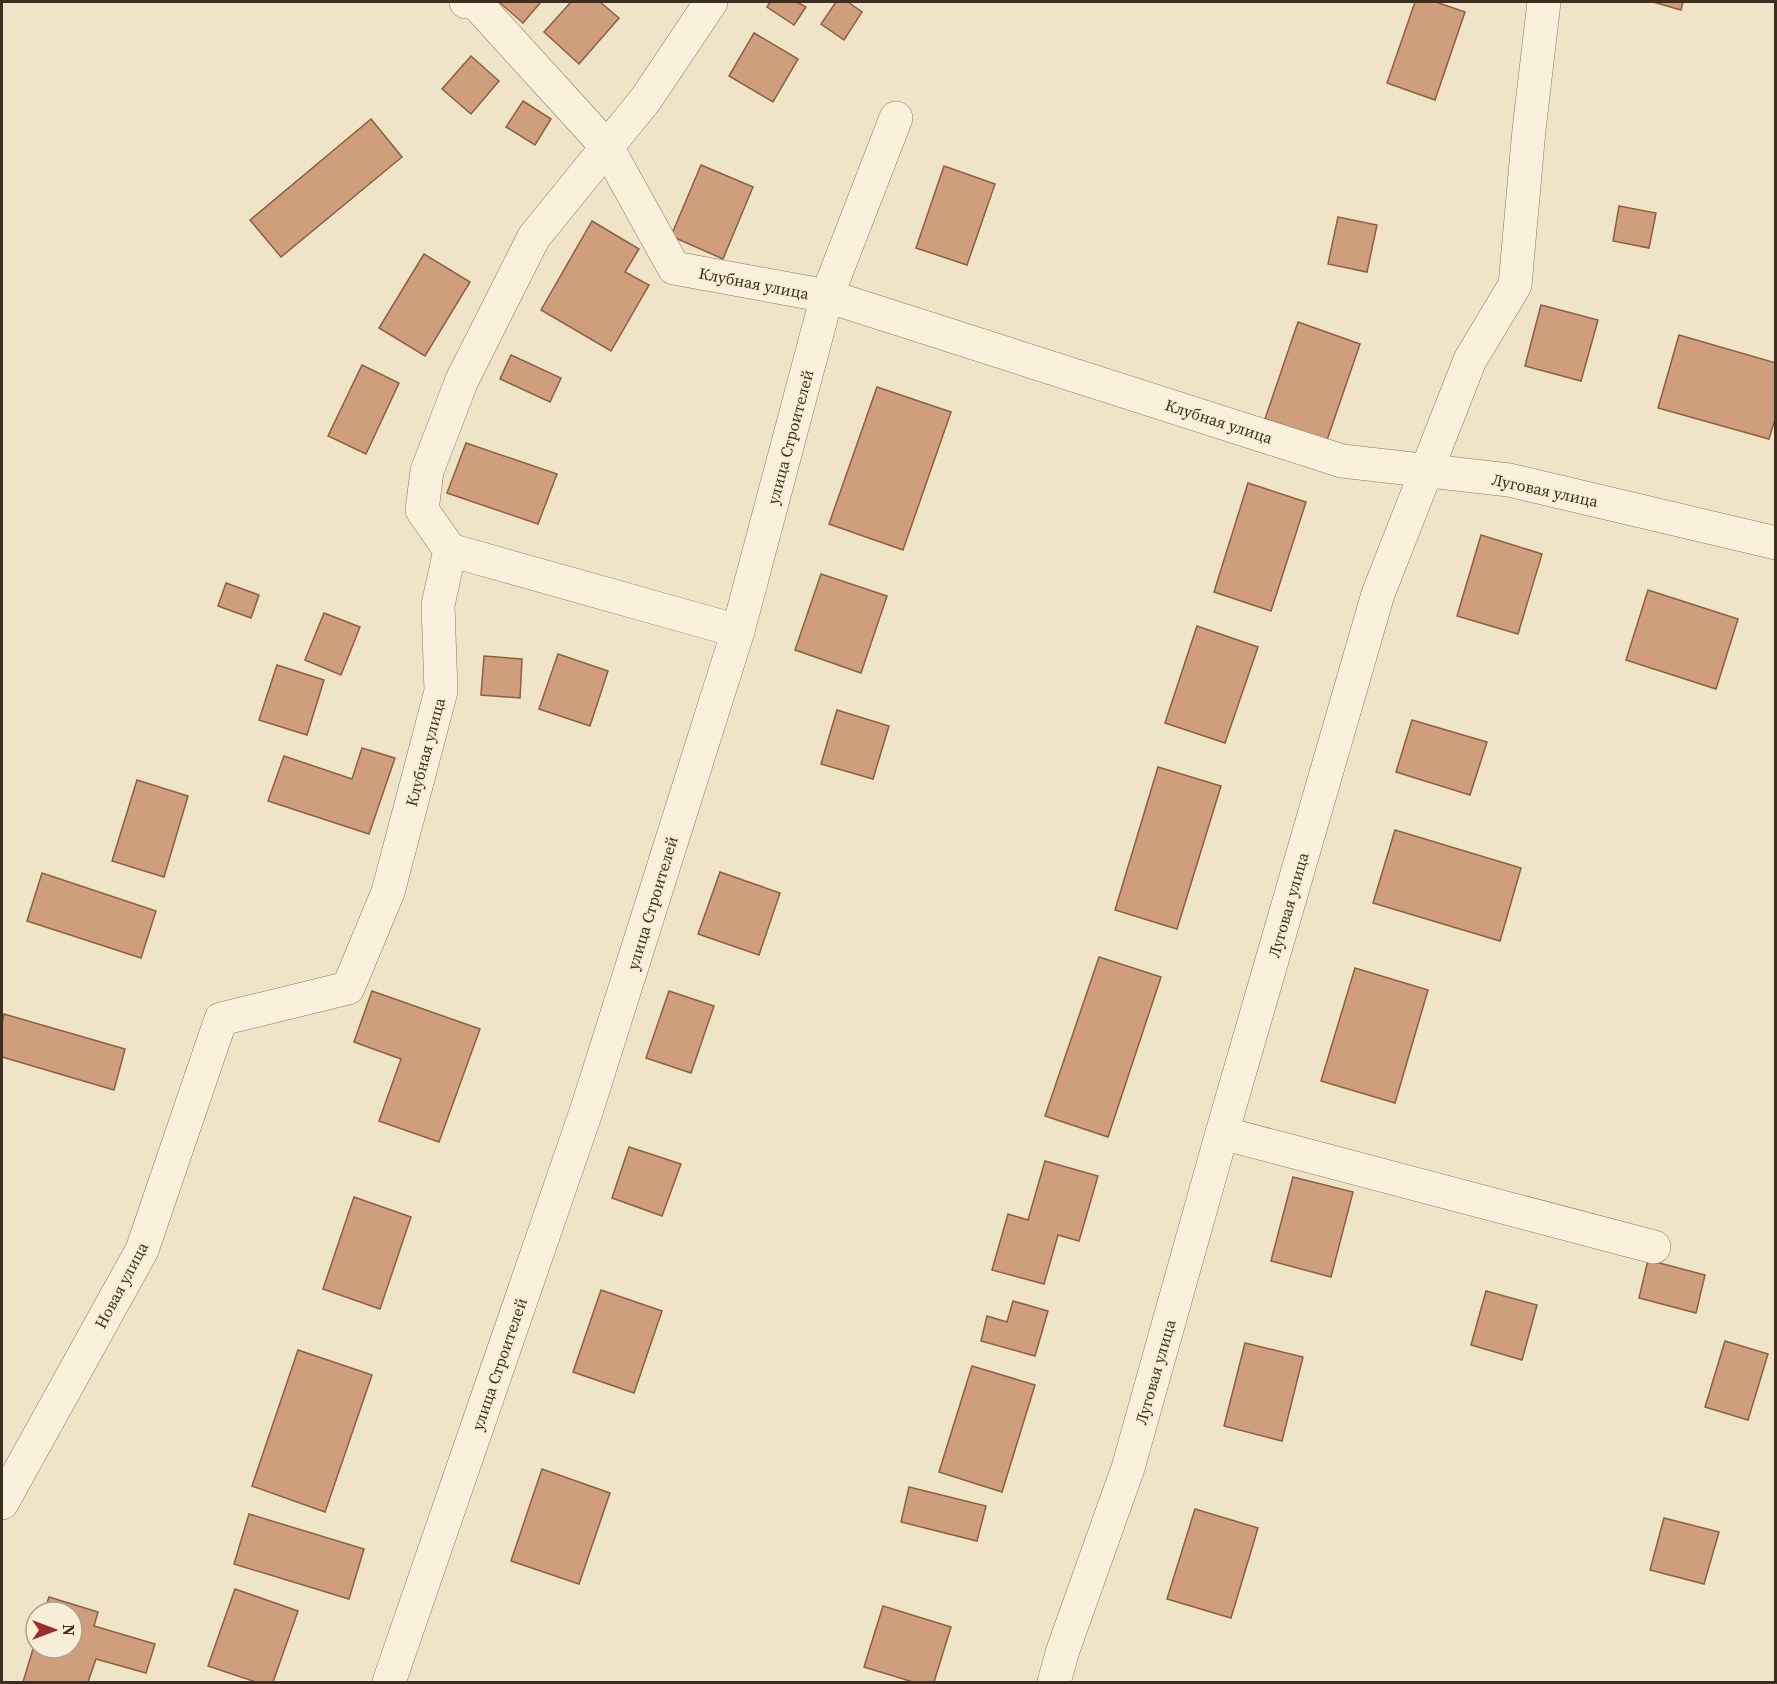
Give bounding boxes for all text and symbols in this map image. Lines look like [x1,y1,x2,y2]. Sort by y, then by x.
street label: Клубная улица [697,262,812,305]
street label: улица Строителей [761,367,819,507]
street label: Клубная улица [1162,393,1276,449]
street label: Луговая улица [1490,468,1601,512]
street label: Клубная улица [400,694,450,809]
street label: улица Строителей [621,833,683,973]
street label: Луговая улица [1262,849,1314,960]
street label: Новая улица [89,1237,153,1332]
street label: улица Строителей [466,1295,532,1433]
street label: Луговая улица [1129,1316,1181,1427]
north arrow [24,1600,84,1660]
text: N [58,1624,80,1636]

